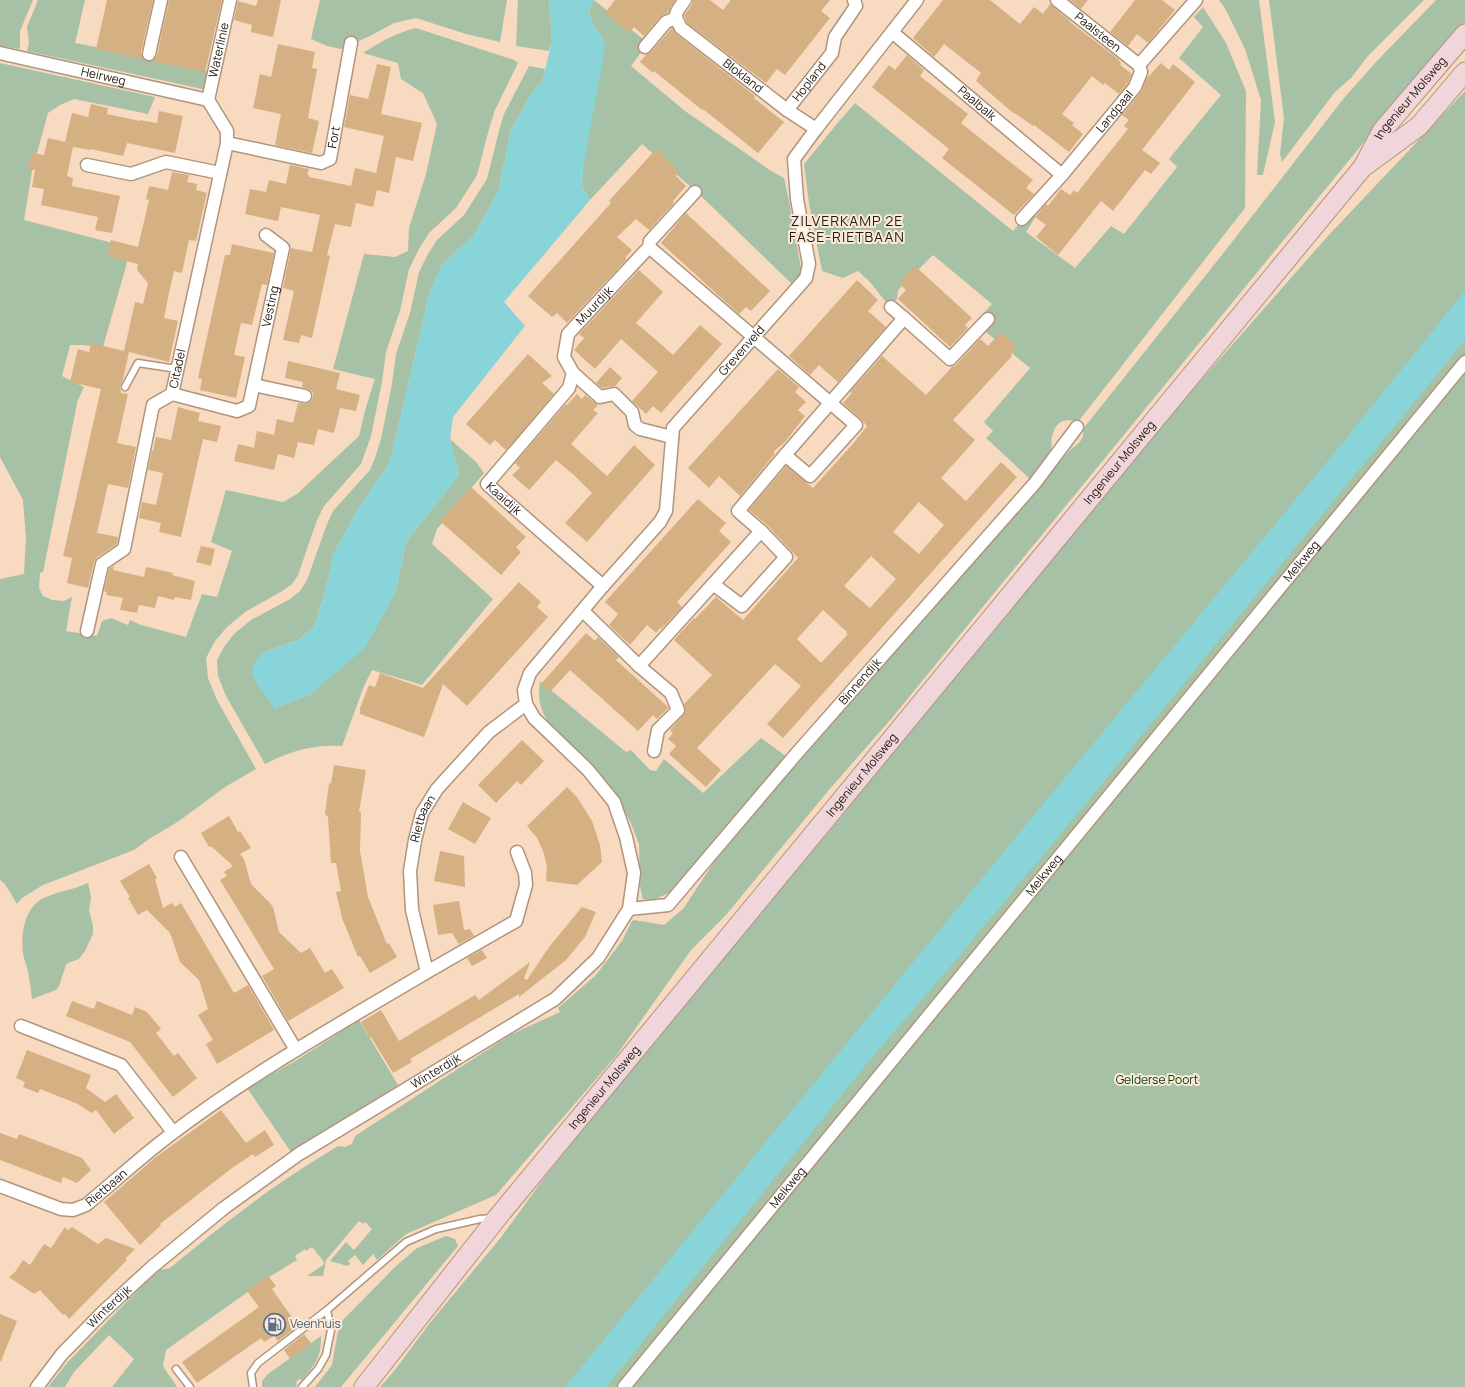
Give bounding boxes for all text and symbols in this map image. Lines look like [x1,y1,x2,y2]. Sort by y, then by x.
street label: Paalsteen [1071,8,1125,56]
street label: Waterlinie [204,21,233,79]
street label: Ingenieur Molsweg [1370,53,1450,142]
street label: Blokland [719,54,767,97]
street label: Hopland [788,58,830,105]
street label: Heirweg [79,63,128,89]
street label: Paalbalk [954,82,1001,125]
street label: Landpaal [1092,86,1137,136]
street label: Fort [323,125,344,150]
district label: ZILVERKAMP 2E FASE-RIETBAAN [789,211,905,246]
street label: Muurdijk [572,281,617,329]
street label: Vesting [257,284,283,329]
street label: Grevenveld [714,321,768,379]
street label: Citadel [164,347,190,390]
street label: Ingenieur Molsweg [1080,417,1159,508]
street label: Kaaidijk [483,478,526,519]
street label: Melkweg [1279,537,1323,585]
street label: Binnendijk [834,653,886,708]
street label: Ingenieur Molsweg [822,729,901,820]
street label: Rietbaan [406,791,439,844]
street label: Melkweg [1021,851,1066,899]
street label: Ingenieur Molsweg [564,1042,644,1133]
street label: Winterdijk [407,1049,465,1092]
park label: Gelderse Poort [1116,1071,1199,1088]
street label: Melkweg [765,1163,809,1212]
street label: Rietbaan [82,1165,131,1210]
street label: Winterdijk [83,1280,136,1332]
fuel station icon: Veenhuis [262,1312,286,1336]
place label: Veenhuis [290,1315,341,1332]

